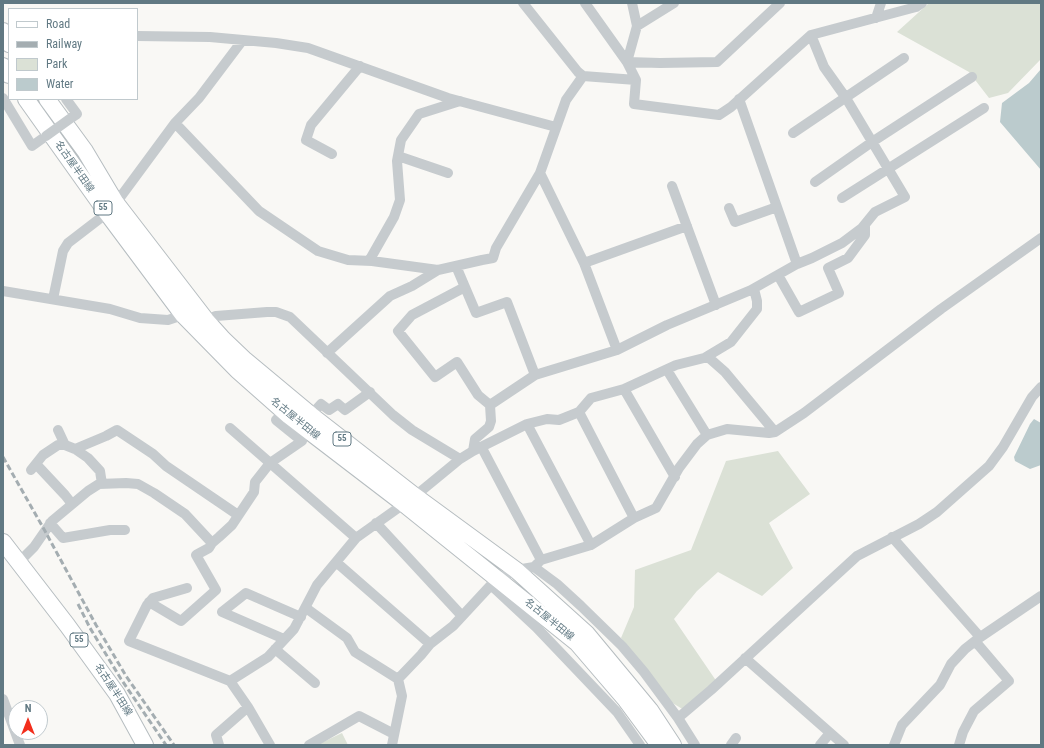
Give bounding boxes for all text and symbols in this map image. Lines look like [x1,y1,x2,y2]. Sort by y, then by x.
legend [8,8,138,100]
text: Road [46,17,70,31]
text: Railway [46,37,82,51]
text: Park [46,57,67,71]
text: Water [46,77,74,91]
street label: 名古屋半田線 [52,139,96,195]
road number: 55 [94,201,112,215]
street label: 名古屋半田線 [268,395,322,443]
road number: 55 [333,432,351,446]
street label: 名古屋半田線 [522,596,576,644]
road number: 55 [70,633,88,647]
street label: 名古屋半田線 [92,662,134,718]
north arrow [8,700,48,740]
text: N [25,702,31,715]

